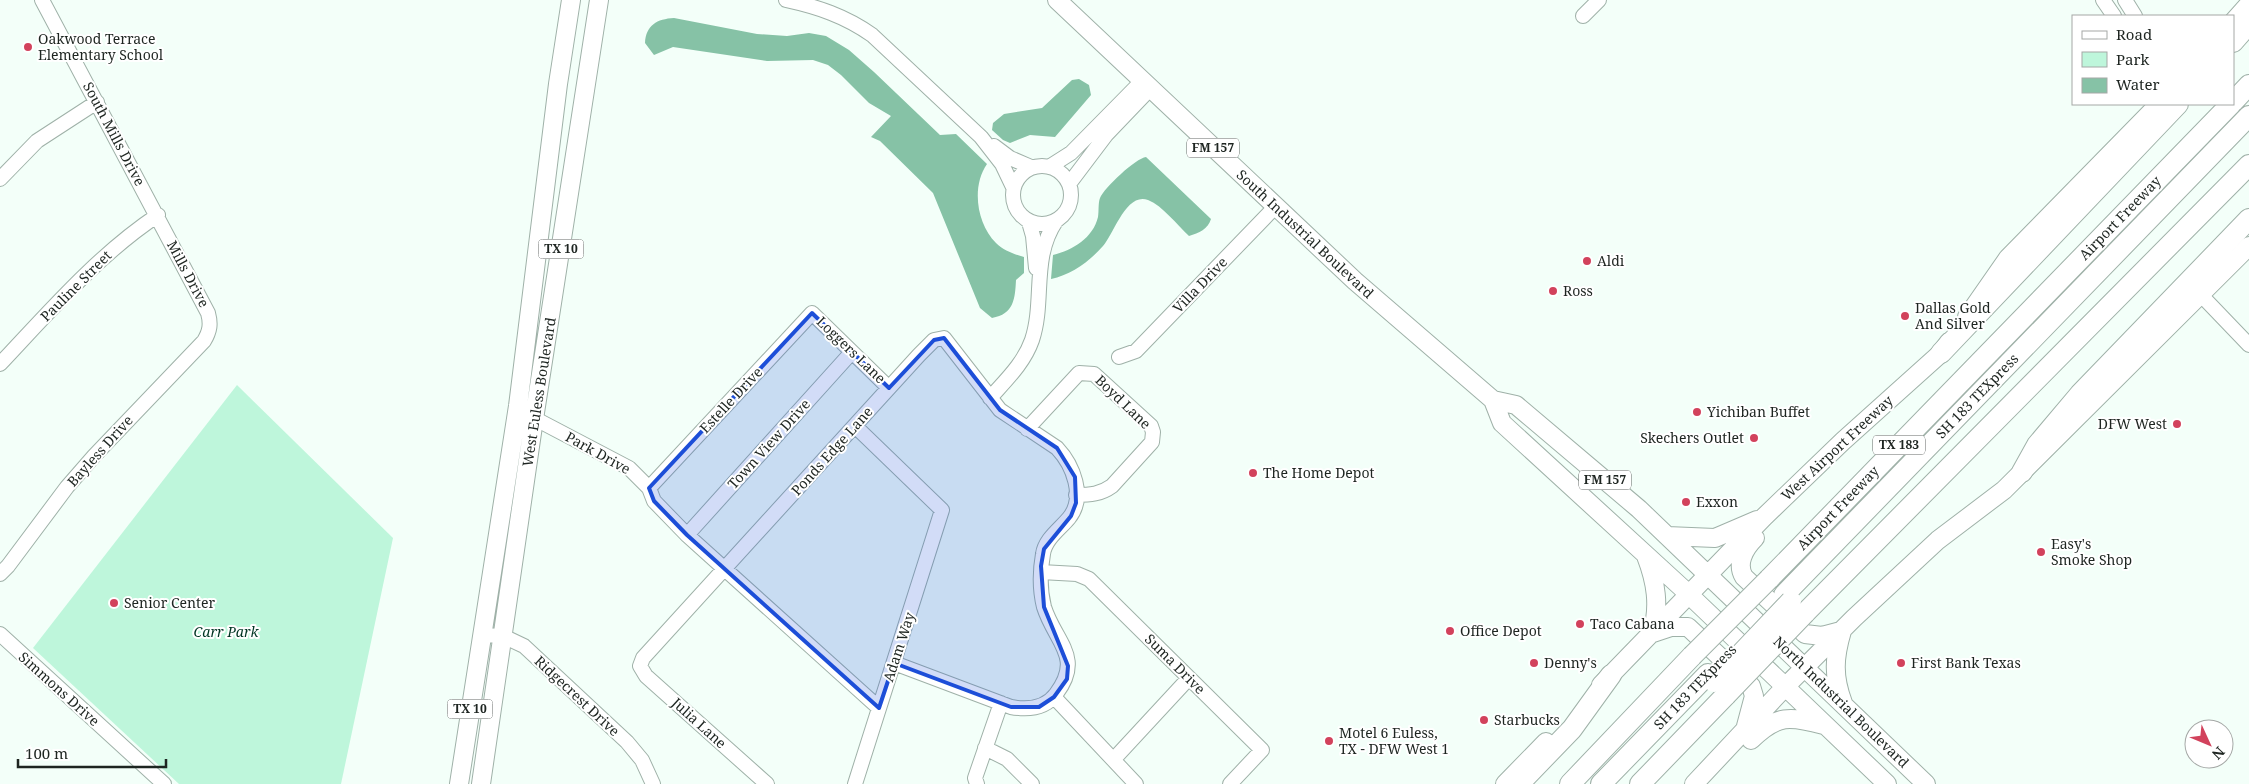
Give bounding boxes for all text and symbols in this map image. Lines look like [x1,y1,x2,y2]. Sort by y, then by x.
legend [2072,15,2234,105]
text: Road [2116,24,2152,44]
place label: Oakwood Terrace Elementary School [38,29,164,64]
marker: Oakwood Terrace Elementary School [22,41,34,53]
text: Park [2116,49,2150,69]
text: Water [2116,74,2159,94]
street label: South Mills Drive [79,78,150,189]
road number: FM 157 [1187,138,1239,158]
street label: South Industrial Boulevard [1233,165,1378,303]
street label: Airport Freeway [2075,171,2165,264]
street label: Mills Drive [163,237,214,310]
road number: TX 10 [538,240,584,258]
street label: Pauline Street [36,246,115,325]
place label: Aldi [1597,251,1625,270]
street label: Villa Drive [1168,253,1231,317]
marker: Aldi [1581,255,1593,267]
place label: Ross [1563,281,1593,300]
marker: Ross [1547,285,1559,297]
place label: Dallas Gold And Silver [1915,298,1991,333]
marker: Dallas Gold And Silver [1899,310,1911,322]
street label: Loggers Lane [813,312,890,387]
street label: West Euless Boulevard [517,315,560,468]
street label: SH 183 TEXpress [1931,349,2022,442]
street label: Estelle Drive [695,362,766,437]
street label: Boyd Lane [1091,370,1155,433]
street label: West Airport Freeway [1777,391,1897,505]
street label: Town View Drive [723,395,814,493]
street label: Ponds Edge Lane [787,402,877,499]
place label: Yichiban Buffet [1706,402,1810,421]
marker: Yichiban Buffet [1691,406,1703,418]
street label: Bayless Drive [63,411,137,490]
place label: DFW West [2098,414,2167,433]
marker: DFW West [2171,418,2183,430]
street label: Park Drive [562,427,634,478]
place label: Skechers Outlet [1640,428,1744,447]
marker: Skechers Outlet [1748,432,1760,444]
road number: TX 183 [1873,436,1925,454]
street label: Airport Freeway [1793,461,1883,554]
place label: The Home Depot [1263,463,1374,482]
marker: The Home Depot [1247,467,1259,479]
road number: FM 157 [1579,470,1631,490]
place label: Exxon [1696,492,1738,511]
marker: Exxon [1680,496,1692,508]
place label: Easy's Smoke Shop [2051,534,2132,569]
marker: Easy's Smoke Shop [2035,546,2047,558]
place label: Senior Center [124,593,215,612]
marker: Senior Center [108,597,120,609]
street label: Adam Way [878,610,919,684]
place label: Taco Cabana [1590,614,1675,633]
marker: Taco Cabana [1574,618,1586,630]
place label: Office Depot [1460,621,1542,640]
park label: Carr Park [194,622,259,641]
marker: Office Depot [1444,625,1456,637]
street label: Suma Drive [1141,629,1210,698]
street label: North Industrial Boulevard [1769,632,1914,772]
street label: SH 183 TEXpress [1649,640,1740,733]
street label: Simmons Drive [15,647,104,730]
street label: Ridgecrest Drive [531,651,624,740]
place label: Denny's [1544,653,1597,672]
place label: First Bank Texas [1911,653,2021,672]
marker: Denny's [1528,657,1540,669]
marker: First Bank Texas [1895,657,1907,669]
street label: Julia Lane [667,692,731,752]
road number: TX 10 [448,700,492,719]
place label: Starbucks [1494,710,1560,729]
marker: Starbucks [1478,714,1490,726]
north arrow [2184,719,2234,769]
place label: Motel 6 Euless, TX - DFW West 1 [1339,723,1449,758]
marker: Motel 6 Euless, TX - DFW West 1 [1323,735,1335,747]
scale bar [18,736,165,768]
text: 100 m [25,743,68,763]
text: N [2208,743,2229,764]

